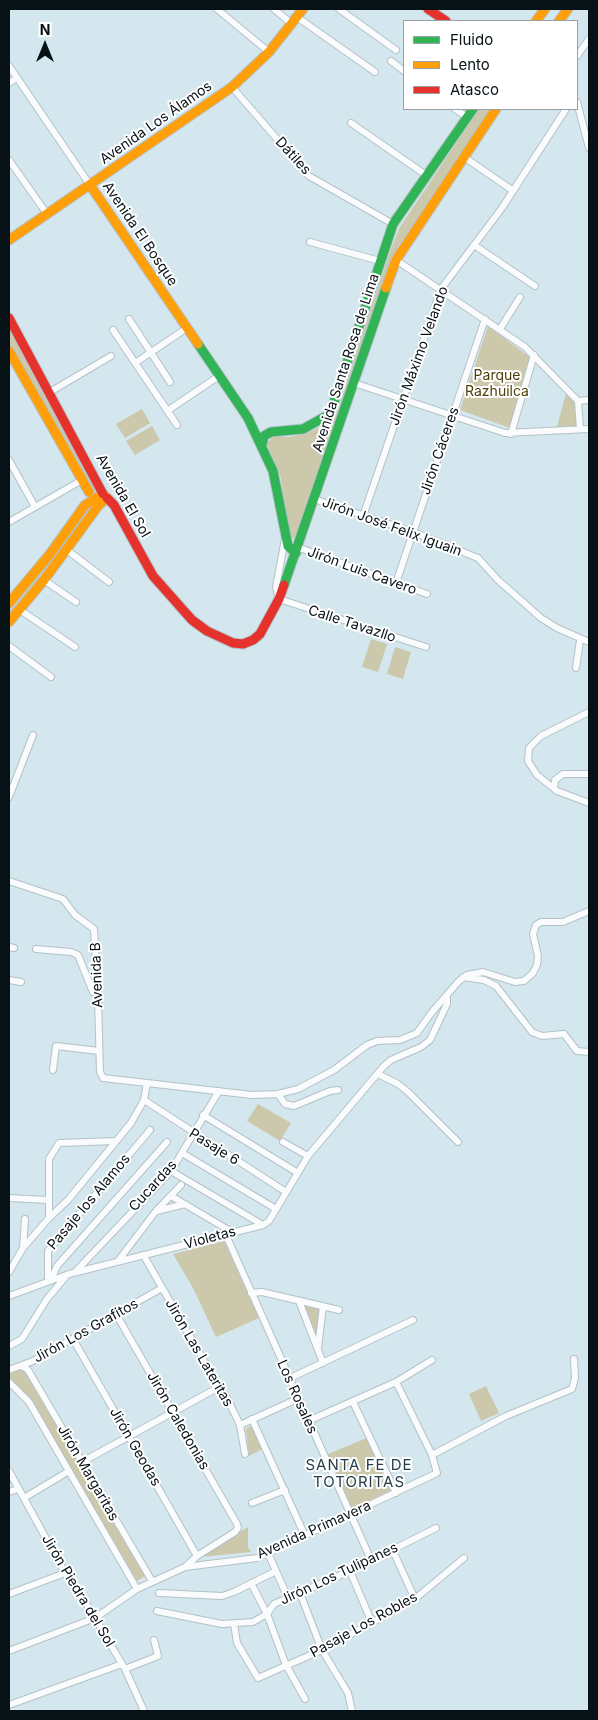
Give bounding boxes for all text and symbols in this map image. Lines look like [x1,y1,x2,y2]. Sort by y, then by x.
north arrow [20,20,70,70]
legend [403,20,578,110]
text: N [40,21,50,38]
text: Fluido [450,30,493,49]
text: Lento [450,55,490,74]
street label: Avenida Los Álamos [97,78,215,168]
text: Atasco [450,80,499,99]
street label: Dátiles [272,134,314,178]
street label: Avenida El Bosque [99,179,181,289]
street label: Avenida Santa Rosa de Lima [309,272,383,454]
street label: Jirón Máximo Velando [386,284,452,428]
park label: Parque Razhuilca [465,368,529,401]
street label: Jirón Cáceres [417,405,463,497]
street label: Avenida El Sol [92,452,154,540]
street label: Jirón José Felix Iguain [320,494,464,560]
street label: Jirón Luis Cavero [305,543,419,599]
street label: Calle Tavazllo [306,602,398,646]
street label: Avenida B [87,942,107,1008]
street label: Pasaje 6 [186,1125,242,1169]
street label: Pasaje los Alamos [44,1151,134,1253]
street label: Cucardas [126,1157,180,1215]
street label: Violetas [182,1223,238,1253]
street label: Jirón Los Grafitos [31,1295,141,1367]
street label: Jirón Las Lateritas [161,1296,237,1410]
street label: Los Rosales [273,1357,321,1437]
street label: Jirón Caledonias [143,1369,213,1473]
street label: Jirón Geodas [106,1405,164,1489]
street label: Jirón Margaritas [54,1422,122,1524]
district label: SANTA FE DE TOTORITAS [304,1456,414,1491]
street label: Avenida Primavera [254,1497,374,1563]
street label: Jirón Piedra del Sol [38,1532,118,1650]
street label: Jirón Los Tulipanes [277,1539,401,1609]
street label: Pasaje Los Robles [307,1589,421,1661]

